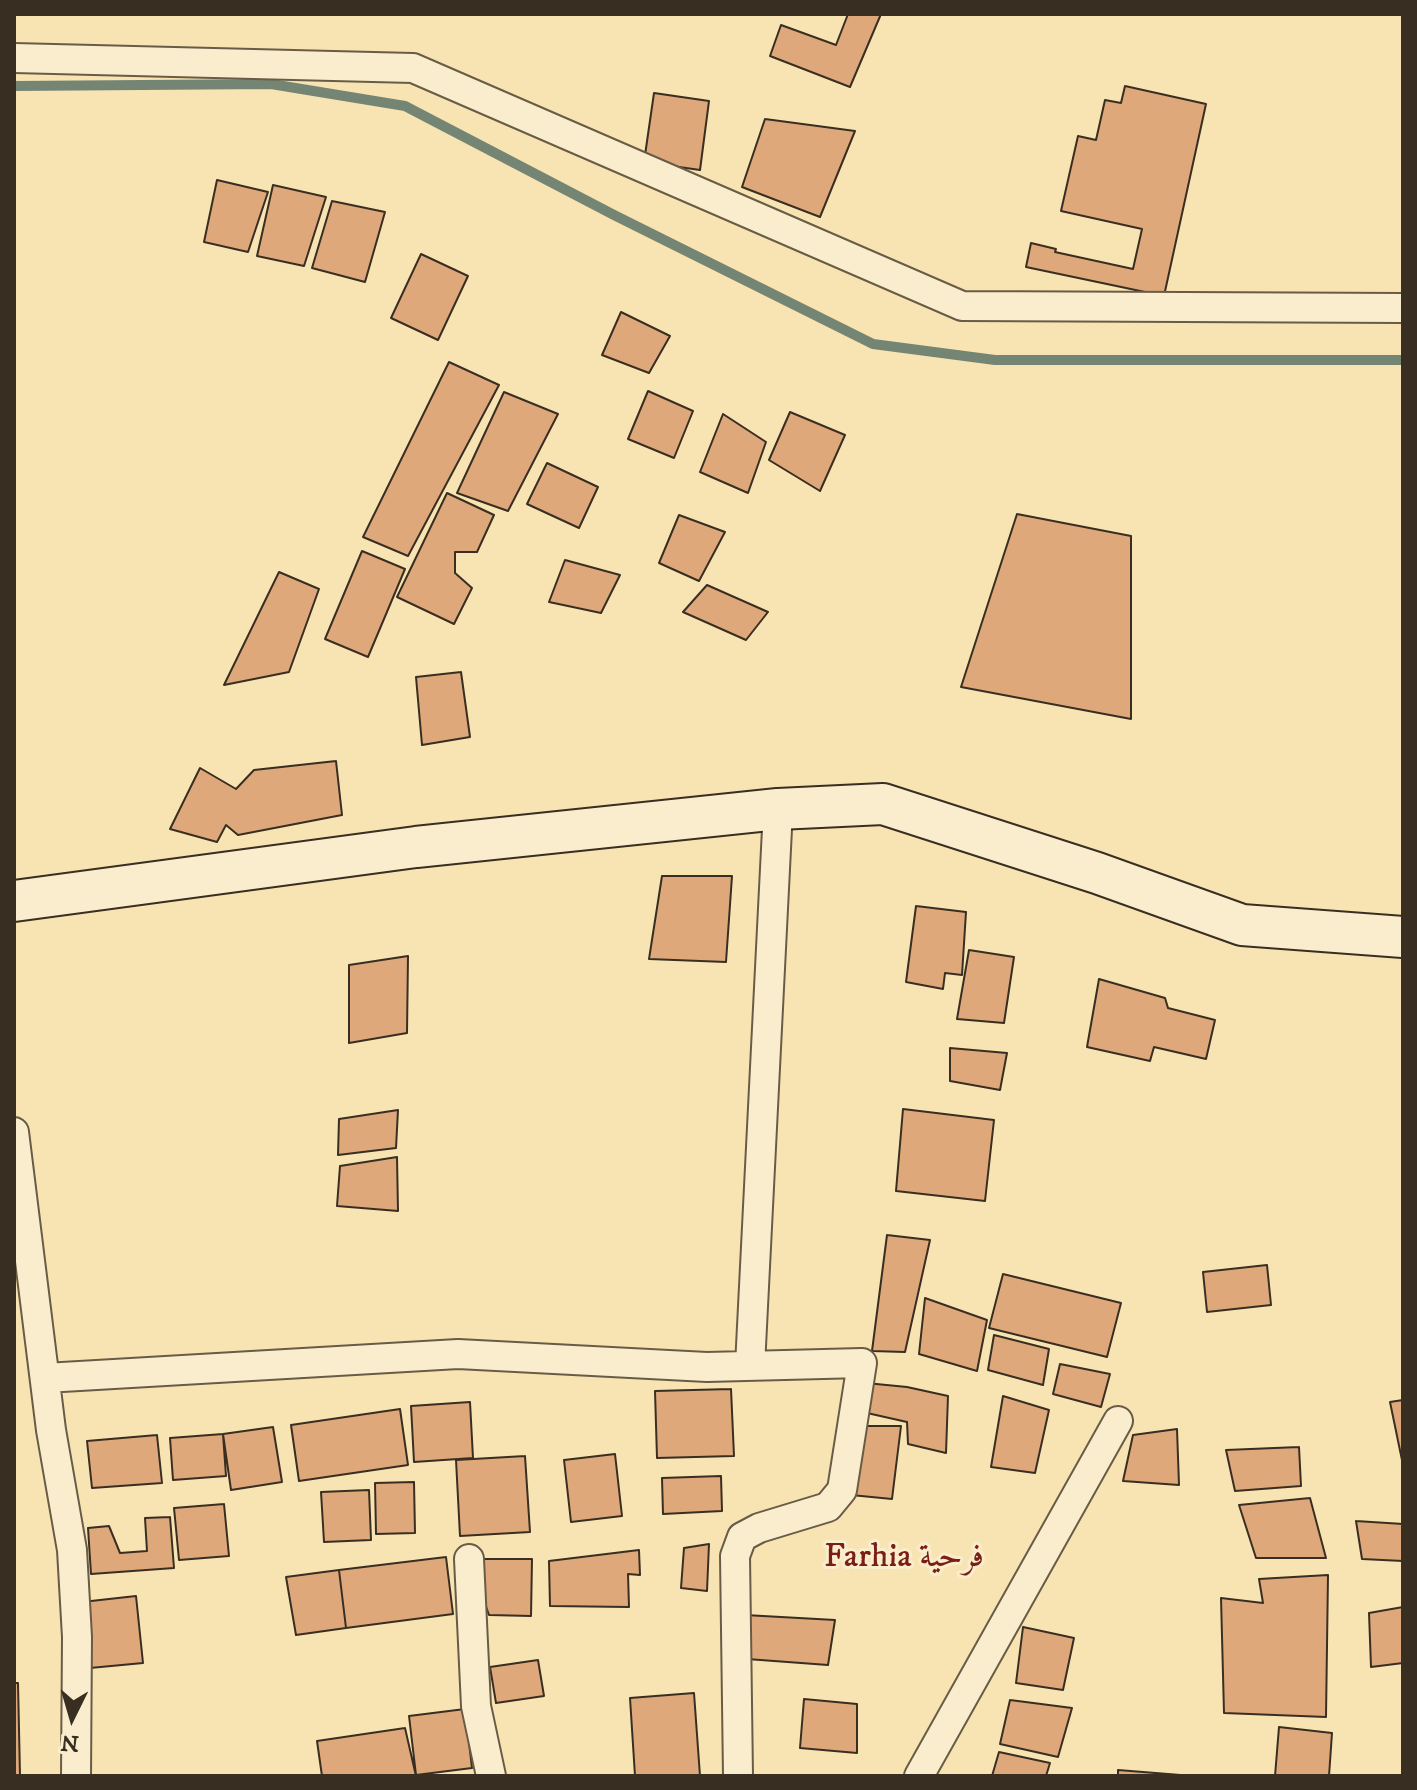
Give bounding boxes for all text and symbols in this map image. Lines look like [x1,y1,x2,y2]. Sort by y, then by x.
district label: Farhia فرحية [824,1539,984,1579]
north arrow [32,1678,112,1758]
text: N [60,1728,80,1757]

